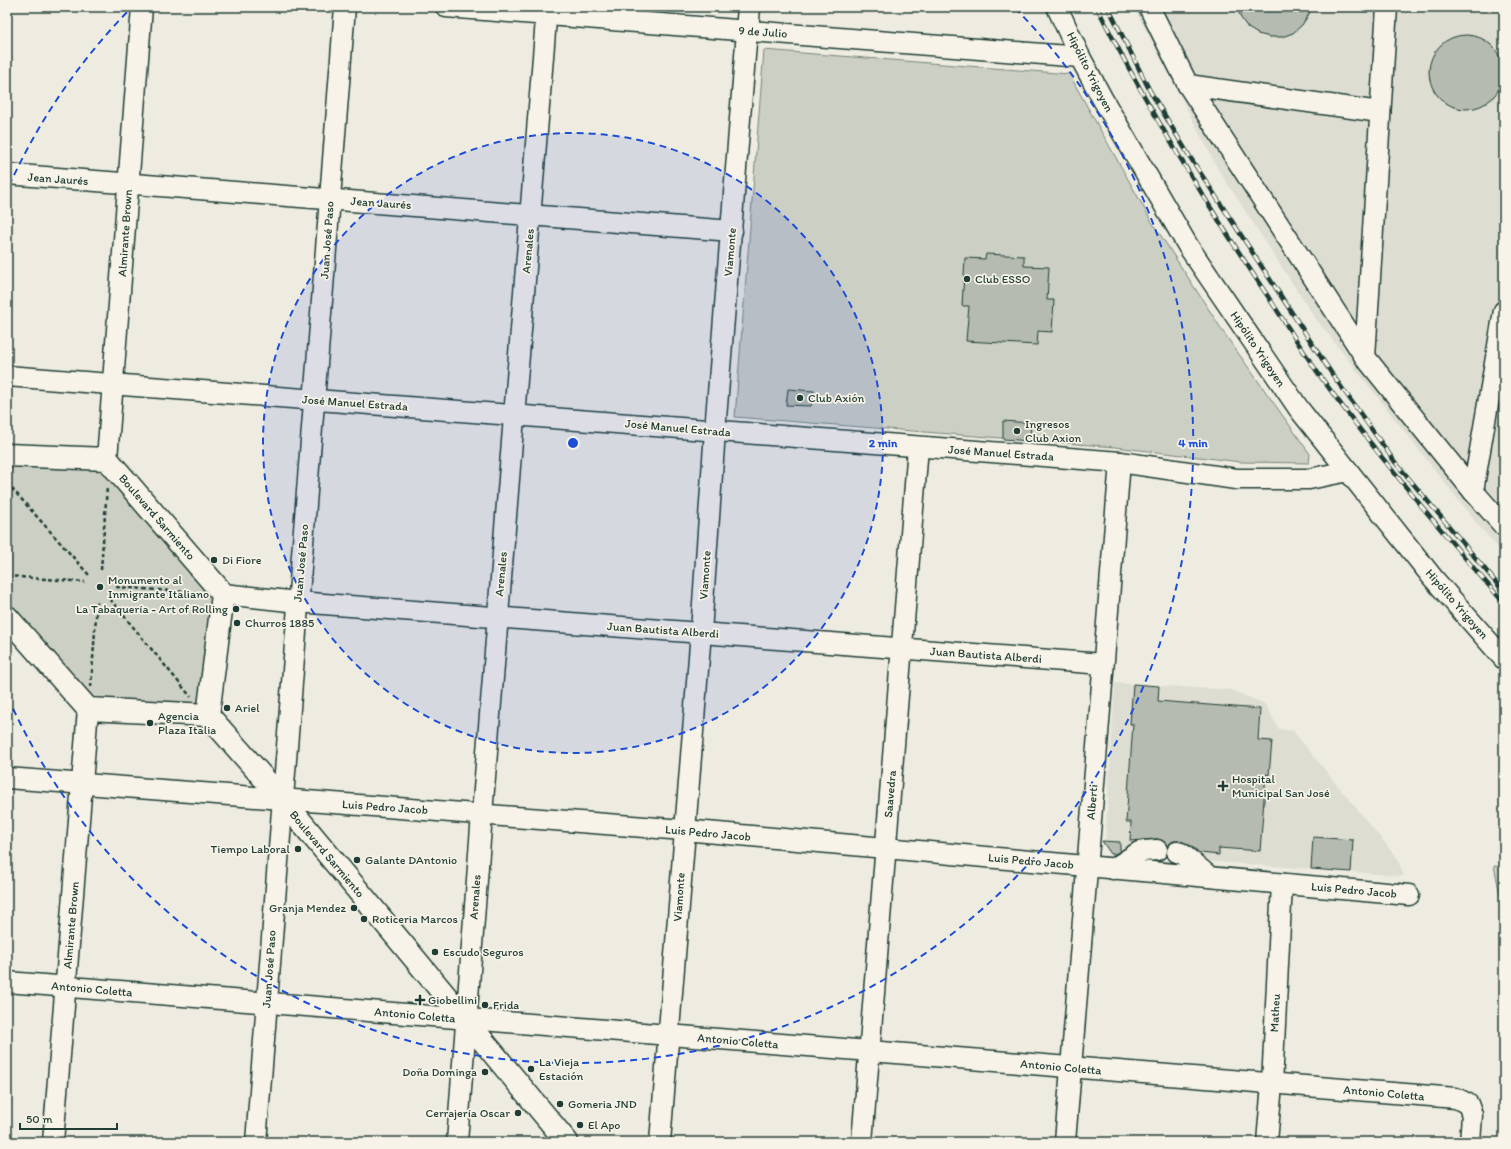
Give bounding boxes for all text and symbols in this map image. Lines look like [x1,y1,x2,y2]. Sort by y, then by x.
street label: 9 de Julio [738,23,788,41]
street label: Hipólito Yrigoyen [1064,29,1116,115]
street label: Jean Jaurés [27,170,89,188]
street label: Almirante Brown [115,188,135,277]
street label: Jean Jaurés [350,194,412,212]
street label: Juan José Paso [317,201,337,279]
street label: Viamonte [721,227,739,277]
street label: Arenales [519,228,537,274]
place label: Club ESSO [975,272,1031,286]
marker: Club ESSO [962,274,972,284]
street label: Hipólito Yrigoyen [1228,308,1289,390]
place label: Club Axión [808,391,865,405]
street label: José Manuel Estrada [302,392,408,414]
marker: Club Axión [795,393,805,403]
street label: José Manuel Estrada [625,416,732,440]
place label: Ingresos Club Axion [1025,417,1081,445]
marker: Ingresos Club Axion [1012,426,1022,436]
centre of rings [566,436,580,450]
text: 2 min [869,436,898,450]
text: 4 min [1178,436,1208,450]
street label: José Manuel Estrada [948,442,1054,464]
street label: Boulevard Sarmiento [116,471,198,563]
street label: Juan José Paso [291,524,311,602]
street label: Viamonte [696,550,714,600]
street label: Arenales [492,551,510,597]
place label: Di Fiore [222,553,262,567]
marker: Di Fiore [209,555,219,565]
street label: Hipólito Yrigoyen [1423,566,1491,642]
place label: Monumento al Inmigrante Italiano [108,573,209,601]
marker: Monumento al Inmigrante Italiano [95,582,105,592]
place label: La Tabaquería - Art of Rolling [76,602,229,616]
marker: La Tabaquería - Art of Rolling [231,604,241,614]
place label: Churros 1885 [245,616,314,630]
marker: Churros 1885 [232,618,242,628]
street label: Juan Bautista Alberdi [607,619,719,641]
street label: Juan Bautista Alberdi [930,644,1042,666]
place label: Ariel [235,701,260,715]
marker: Ariel [222,703,232,713]
place label: Agencia Plaza Italia [158,709,216,737]
marker: Agencia Plaza Italia [145,718,155,728]
street label: Saavedra [881,769,899,818]
place label: Hospital Municipal San José [1232,772,1330,800]
marker: Hospital Municipal San José [1217,780,1229,792]
street label: Alberti [1083,784,1101,820]
street label: Luis Pedro Jacob [342,797,428,817]
street label: Boulevard Sarmiento [287,808,367,900]
street label: Luis Pedro Jacob [664,822,752,844]
place label: Tiempo Laboral [211,842,291,856]
marker: Tiempo Laboral [293,844,303,854]
street label: Luis Pedro Jacob [987,850,1075,872]
place label: Galante DAntonio [365,853,457,867]
marker: Galante DAntonio [352,855,362,865]
street label: Viamonte [670,872,688,922]
street label: Arenales [466,874,484,920]
street label: Luis Pedro Jacob [1310,879,1398,901]
street label: Almirante Brown [60,880,82,969]
place label: Granja Mendez [269,901,346,915]
marker: Granja Mendez [349,903,359,913]
place label: Roticeria Marcos [372,912,458,926]
marker: Roticeria Marcos [359,914,369,924]
street label: Juan José Paso [259,930,279,1008]
place label: Escudo Seguros [443,945,524,959]
marker: Escudo Seguros [430,947,440,957]
street label: Antonio Coletta [51,978,134,1000]
place label: Giobellini [428,993,477,1007]
street label: Matheu [1267,993,1283,1033]
marker: Giobellini [415,995,425,1005]
place label: Frida [493,998,519,1012]
marker: Frida [480,1000,490,1010]
street label: Antonio Coletta [374,1004,457,1026]
street label: Antonio Coletta [697,1030,780,1052]
place label: La Vieja Estación [539,1055,584,1083]
street label: Antonio Coletta [1020,1056,1103,1078]
marker: La Vieja Estación [526,1064,536,1074]
place label: Doña Dominga [402,1065,477,1079]
marker: Doña Dominga [480,1067,490,1077]
street label: Antonio Coletta [1343,1082,1426,1104]
place label: Gomeria JND [568,1097,637,1111]
marker: Gomeria JND [555,1099,565,1109]
scale bar [20,1105,117,1131]
place label: Cerrajería Oscar [425,1106,510,1120]
marker: Cerrajería Oscar [513,1108,523,1118]
text: 50 m [26,1112,52,1126]
place label: El Apo [588,1118,620,1132]
marker: El Apo [575,1120,585,1130]

